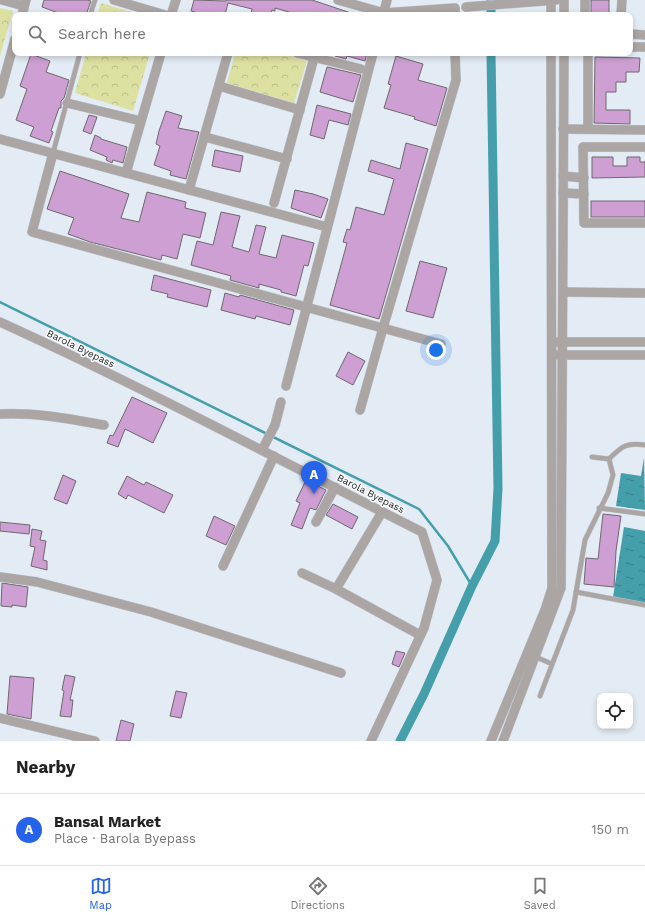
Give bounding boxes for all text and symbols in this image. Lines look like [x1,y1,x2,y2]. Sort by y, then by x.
search box [12,12,633,56]
icon: search [26,23,48,45]
text: Search here [58,25,146,43]
street label: Barola Byepass [45,327,116,370]
your location [426,340,446,360]
pin: A [301,461,327,494]
street label: Barola Byepass [335,472,406,515]
map controls [597,693,633,729]
button: locate [597,693,633,729]
text: Nearby [16,757,75,777]
text: Bansal Market [54,813,161,831]
text: A [25,822,33,837]
text: 150 m [591,822,629,837]
text: Place · Barola Byepass [54,831,196,846]
tab: Map [89,875,112,912]
tab: Directions [291,875,345,912]
tab: Saved [524,875,556,912]

